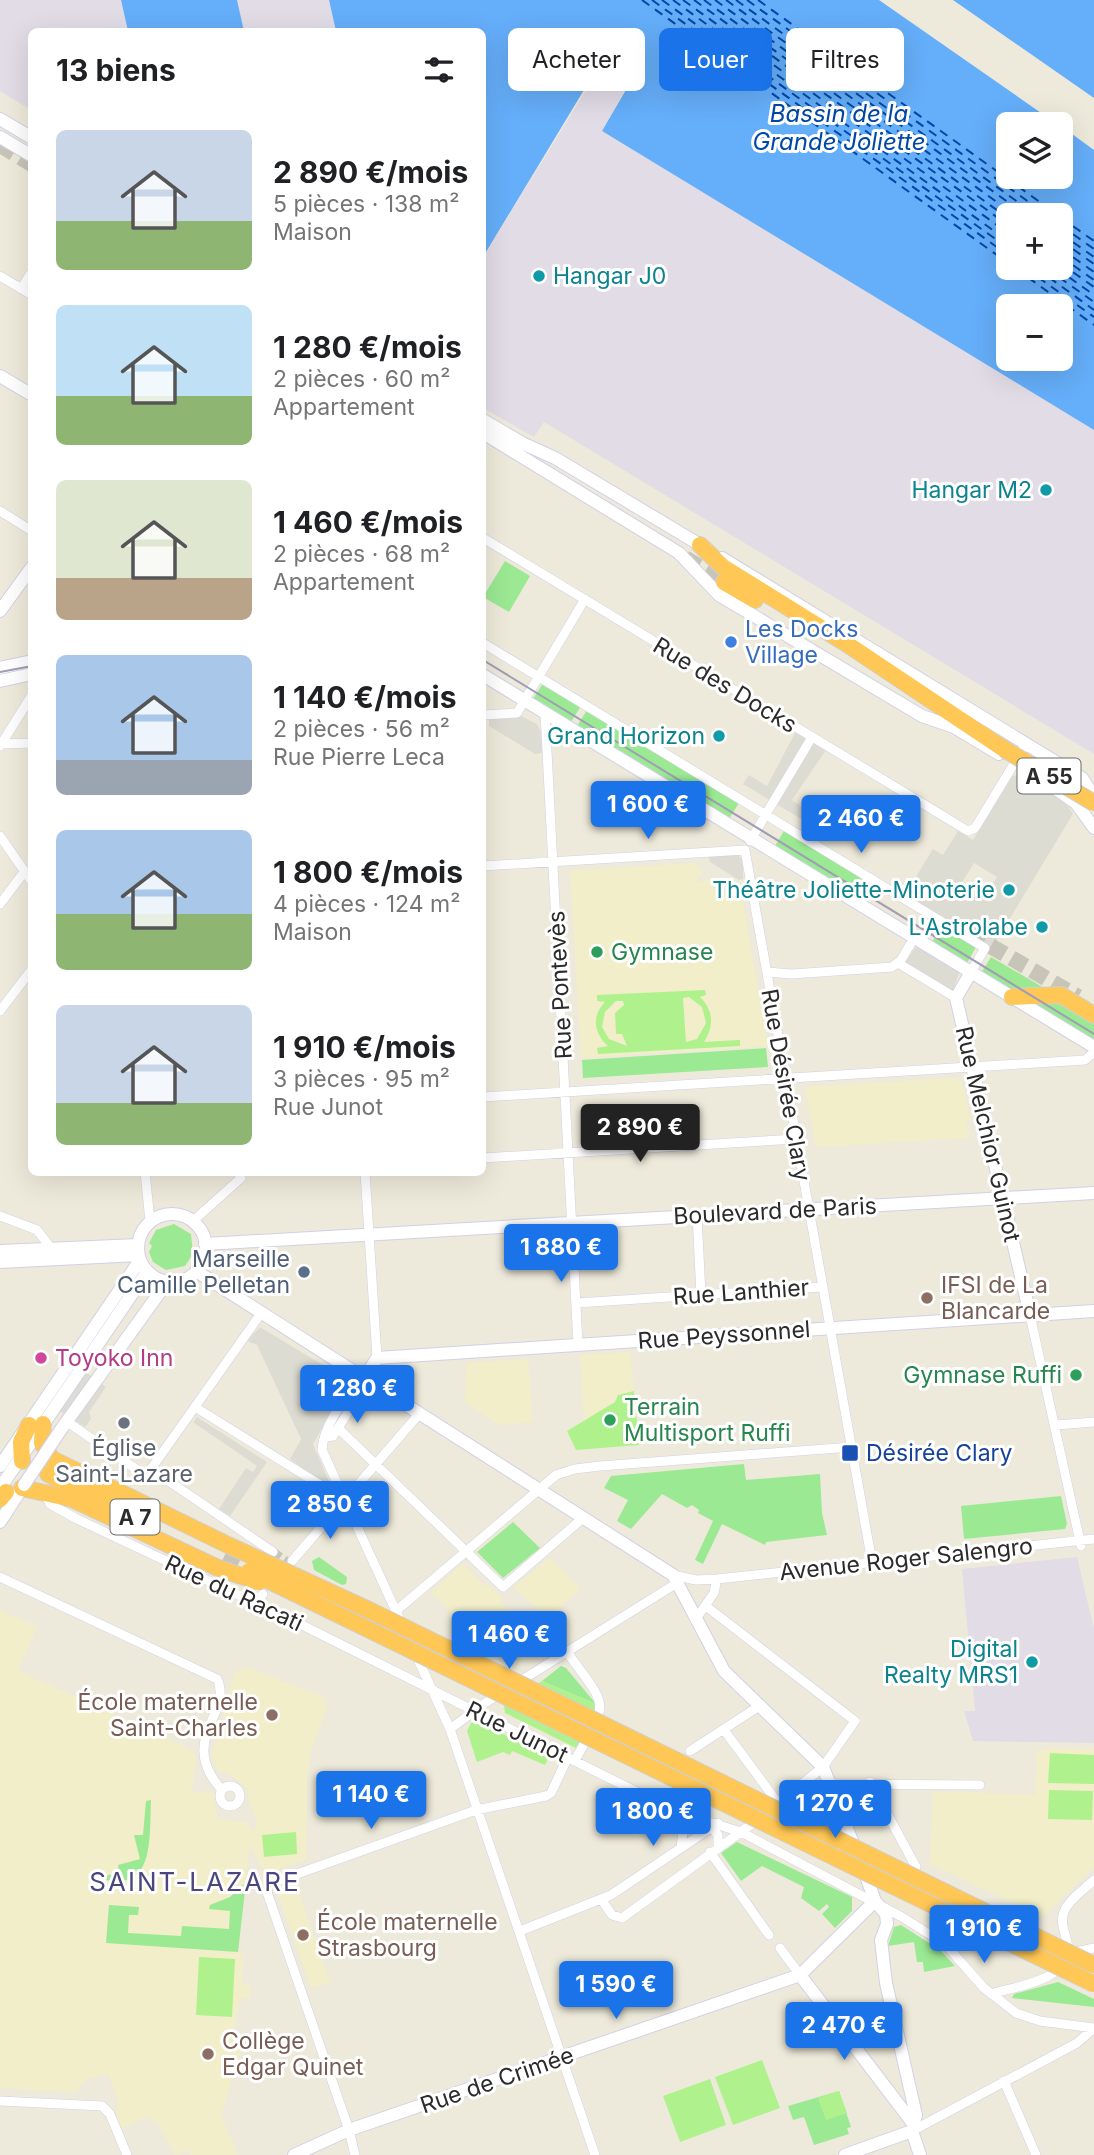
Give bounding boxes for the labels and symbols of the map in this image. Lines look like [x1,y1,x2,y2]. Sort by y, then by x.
water label: Bassin de la Grande Joliette [752,99,926,156]
place label: Hangar J0 [553,262,666,290]
marker: Hangar J0 [531,268,547,284]
place label: Hangar M2 [911,476,1032,504]
marker: Hangar M2 [1038,482,1054,498]
place label: Les Docks Village [745,615,858,669]
street label: Rue des Docks [648,631,802,739]
marker: Les Docks Village [723,634,739,650]
place label: Grand Horizon [547,722,705,750]
marker: Grand Horizon [711,728,727,744]
road number: A 55 [1018,758,1080,794]
pin: 1 600 € [583,782,713,841]
pin: 2 460 € [796,796,926,855]
place label: Théâtre Joliette-Minoterie [712,876,995,904]
marker: Théâtre Joliette-Minoterie [1001,882,1017,898]
street label: Rue Pontevès [542,910,578,1060]
place label: L'Astrolabe [908,913,1028,941]
marker: L'Astrolabe [1034,919,1050,935]
place label: Gymnase [611,938,713,966]
marker: Gymnase [589,944,605,960]
street label: Rue Désirée Clary [755,987,817,1183]
street label: Rue Melchior Guinot [950,1023,1027,1245]
pin: 2 890 € [575,1104,705,1164]
street label: Boulevard de Paris [672,1192,878,1230]
pin: 1 880 € [496,1224,626,1284]
place label: Marseille Camille Pelletan [117,1245,290,1299]
marker: Marseille Camille Pelletan [296,1264,312,1280]
place label: IFSI de La Blancarde [941,1271,1050,1325]
street label: Rue Lanthier [672,1273,810,1311]
marker: IFSI de La Blancarde [919,1290,935,1306]
street label: Rue Peyssonnel [637,1315,811,1355]
place label: Toyoko Inn [55,1344,173,1372]
marker: Toyoko Inn [33,1350,49,1366]
place label: Gymnase Ruffi [903,1361,1062,1389]
pin: 1 280 € [292,1366,422,1425]
marker: Gymnase Ruffi [1068,1367,1084,1383]
place label: Terrain Multisport Ruffi [624,1393,791,1447]
marker: Terrain Multisport Ruffi [602,1412,618,1428]
marker: Église Saint-Lazare [116,1415,132,1431]
place label: Église Saint-Lazare [55,1434,193,1488]
place label: Désirée Clary [866,1439,1013,1467]
marker: Désirée Clary [840,1443,860,1463]
pin: 2 850 € [265,1482,395,1541]
road number: A 7 [110,1500,160,1534]
street label: Avenue Roger Salengro [778,1532,1034,1586]
street label: Rue du Racati [160,1549,308,1637]
pin: 1 460 € [444,1612,574,1671]
place label: Digital Realty MRS1 [884,1635,1018,1689]
marker: Digital Realty MRS1 [1024,1654,1040,1670]
place label: École maternelle Saint-Charles [77,1688,258,1742]
street label: Rue Junot [461,1695,573,1769]
marker: École maternelle Saint-Charles [264,1707,280,1723]
pin: 1 140 € [306,1772,436,1831]
pin: 1 270 € [770,1780,900,1840]
pin: 1 800 € [588,1788,718,1848]
district label: SAINT-LAZARE [89,1866,301,1897]
pin: 1 910 € [919,1906,1049,1965]
place label: École maternelle Strasbourg [317,1908,498,1962]
marker: École maternelle Strasbourg [295,1927,311,1943]
pin: 1 590 € [551,1962,681,2021]
pin: 2 470 € [779,2002,909,2062]
place label: Collège Edgar Quinet [222,2027,364,2081]
street label: Rue de Crimée [417,2041,577,2119]
marker: Collège Edgar Quinet [200,2046,216,2062]

